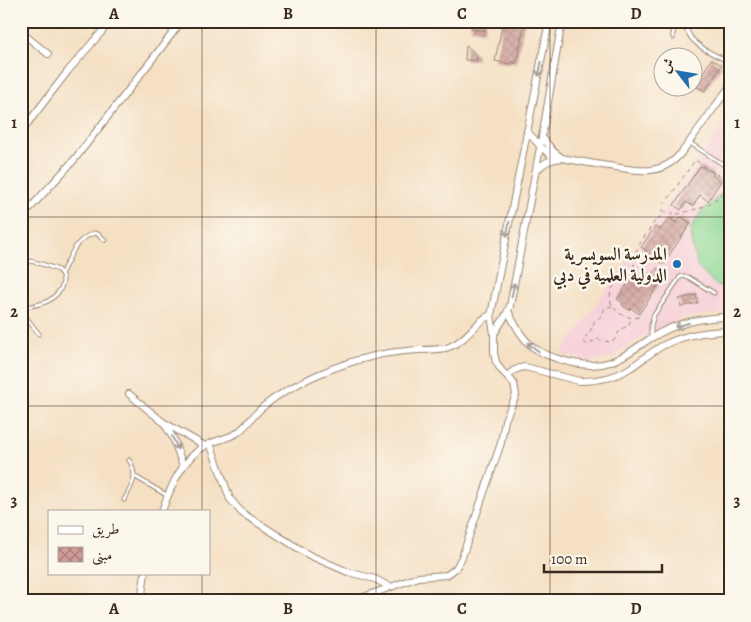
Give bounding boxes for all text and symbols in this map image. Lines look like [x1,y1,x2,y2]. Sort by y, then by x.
text: A [108,3,120,25]
text: B [283,3,293,25]
text: C [457,3,467,25]
text: D [630,3,642,25]
north arrow [654,48,704,98]
text: ش [656,55,679,76]
one-way arrow [534,61,544,77]
text: 1 [11,112,17,134]
text: 1 [734,112,740,134]
one-way arrow [503,220,513,236]
place label: المدرسة السويسرية الدولية العلمية في دبي [552,242,667,290]
marker: المدرسة السويسرية الدولية العلمية في دبي [671,258,683,270]
one-way arrow [509,282,518,298]
text: 2 [10,301,18,323]
text: 2 [733,301,741,323]
one-way arrow [674,320,690,330]
one-way arrow [526,342,540,352]
one-way arrow [170,435,180,450]
text: 3 [11,490,18,512]
text: 3 [734,490,741,512]
legend [48,510,210,574]
text: طريق [92,519,119,539]
scale bar [544,542,661,574]
text: مبنى [92,545,112,566]
text: 100 m [551,549,588,569]
text: A [108,598,120,620]
text: B [283,598,293,620]
text: C [457,598,467,620]
text: D [630,598,642,620]

